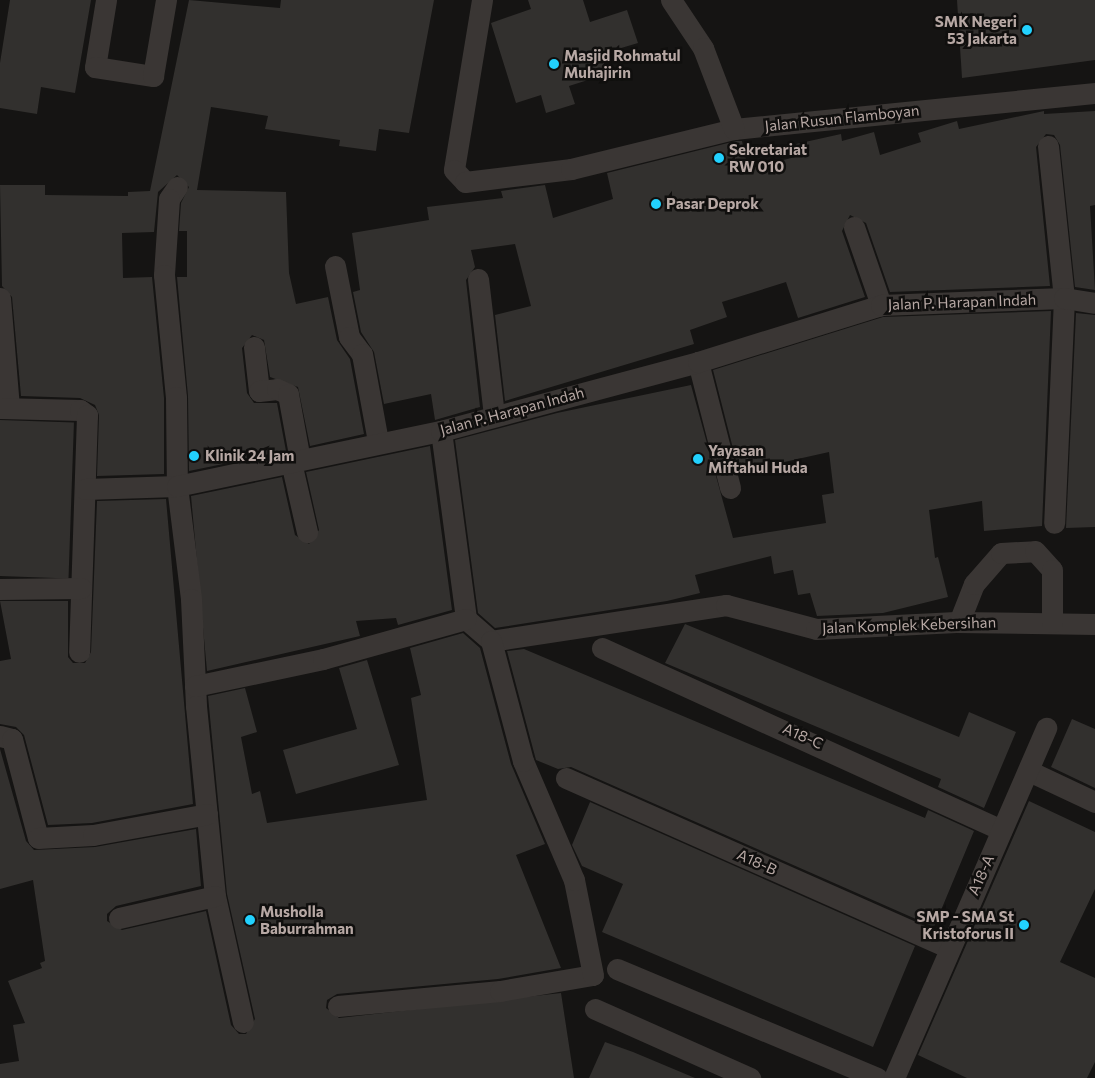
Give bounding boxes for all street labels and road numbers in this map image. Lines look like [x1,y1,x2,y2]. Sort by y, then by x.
street label: Jalan Rusun Flamboyan [764,101,920,135]
street label: Jalan P. Harapan Indah [887,290,1037,314]
street label: Jalan P. Harapan Indah [438,383,586,439]
street label: Jalan Komplek Kebersihan [822,613,996,637]
street label: A18-C [780,719,826,753]
street label: A18-B [734,845,780,879]
street label: A18-A [964,852,998,898]

